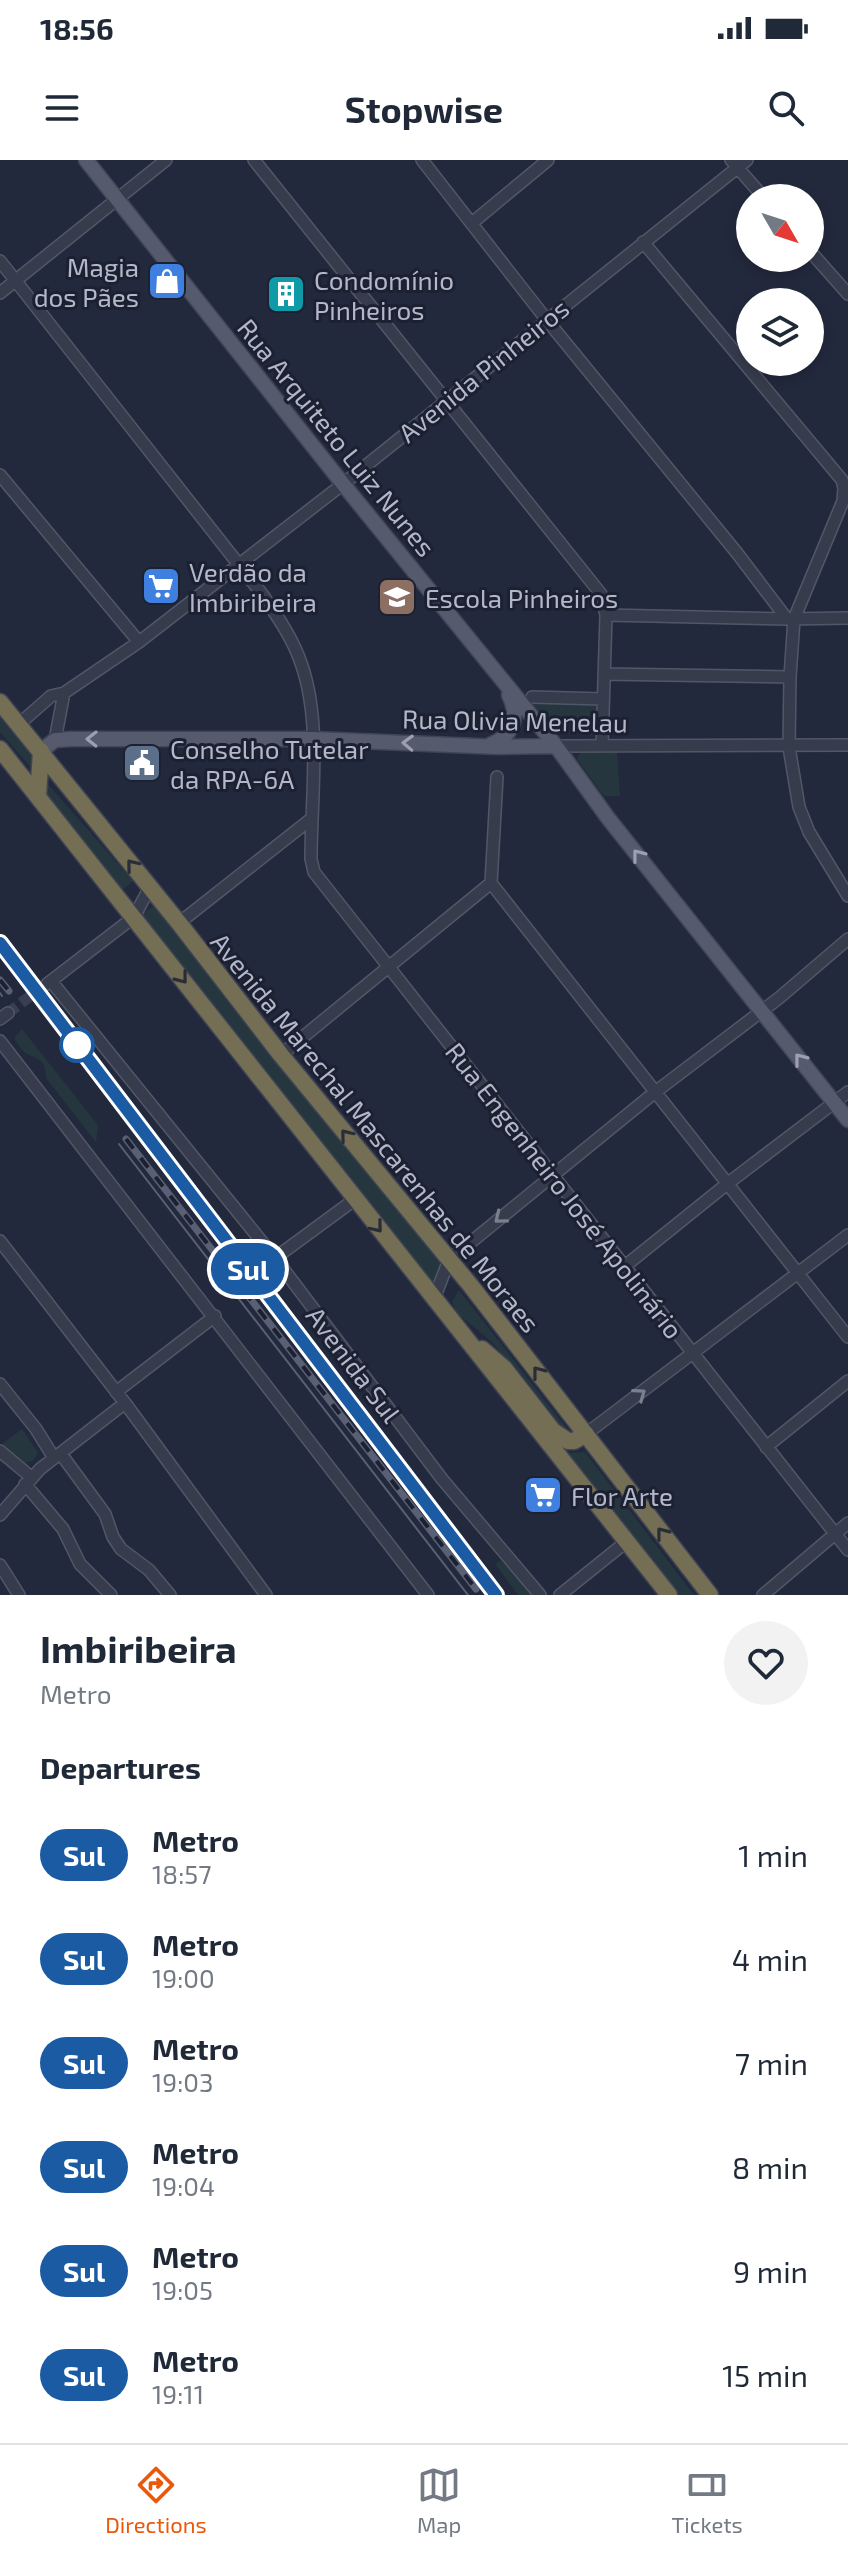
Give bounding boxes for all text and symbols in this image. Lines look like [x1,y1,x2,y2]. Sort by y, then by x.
text: 18:56 [40,10,114,46]
icon: menu [40,86,84,130]
icon: search [764,86,808,130]
text: Stopwise [345,87,503,130]
north arrow [736,184,824,272]
map controls [736,184,824,376]
place label: Magia dos Pães [34,251,139,312]
shop icon: Magia dos Pães [146,260,188,302]
place label: Condomínio Pinheiros [314,264,454,325]
building icon: Condomínio Pinheiros [265,273,307,315]
button: layers [736,288,824,376]
street label: Avenida Pinheiros [392,292,574,448]
street label: Rua Arquiteto Luiz Nunes [232,312,442,562]
place label: Verdão da Imbiribeira [189,556,317,617]
supermarket icon: Verdão da Imbiribeira [140,565,182,607]
school or university icon: Escola Pinheiros [376,576,418,618]
place label: Escola Pinheiros [425,582,618,613]
street label: Rua Olivia Menelau [402,703,628,737]
one-way arrow [85,731,98,748]
place label: Conselho Tutelar da RPA-6A [170,733,369,794]
one-way arrow [401,735,414,752]
public building icon: Conselho Tutelar da RPA-6A [121,742,163,784]
one-way arrow [634,849,648,864]
one-way arrow [128,859,142,874]
street label: Avenida Marechal Mascarenhas de Moraes [205,926,547,1338]
one-way arrow [173,969,187,984]
unlabelled marker [60,1028,94,1062]
street label: Rua Engenheiro José Apolinário [440,1036,690,1344]
one-way arrow [795,1054,810,1068]
one-way arrow [341,1129,356,1144]
one-way arrow [494,1208,509,1222]
one-way arrow [367,1218,381,1233]
line badge: Sul [202,1243,294,1295]
text: Sul [227,1252,269,1286]
street label: Avenida Sul [300,1300,408,1428]
one-way arrow [533,1366,547,1381]
one-way arrow [631,1389,646,1404]
supermarket icon: Flor Arte [522,1474,564,1516]
place label: Flor Arte [571,1480,673,1511]
one-way arrow [658,1527,672,1542]
button: heart [724,1621,808,1705]
text: Imbiribeira [40,1625,237,1671]
text: Metro [40,1678,112,1709]
text: Departures [40,1749,201,1785]
text: Metro [152,1822,239,1858]
text: 1 min [738,1837,808,1873]
text: Sul [63,1838,105,1872]
text: 18:57 [152,1858,212,1889]
text: Metro [152,1926,239,1962]
text: 4 min [732,1941,808,1977]
text: Sul [63,1942,105,1976]
text: 19:00 [152,1962,215,1993]
text: Metro [152,2030,239,2066]
text: 7 min [735,2045,808,2081]
text: Sul [63,2046,105,2080]
text: 19:03 [152,2066,214,2097]
text: Metro [152,2134,239,2170]
text: 8 min [732,2149,808,2185]
text: Sul [63,2150,105,2184]
text: 19:04 [152,2170,215,2201]
text: Metro [152,2238,239,2274]
text: 9 min [733,2253,808,2289]
text: Sul [63,2254,105,2288]
text: 19:05 [152,2274,213,2305]
text: Metro [152,2342,239,2378]
text: 15 min [722,2357,808,2393]
text: Sul [63,2358,105,2392]
text: 19:11 [152,2378,204,2409]
tab: Directions [105,2463,207,2537]
tab: Map [417,2463,461,2537]
tab: Tickets [672,2463,743,2537]

